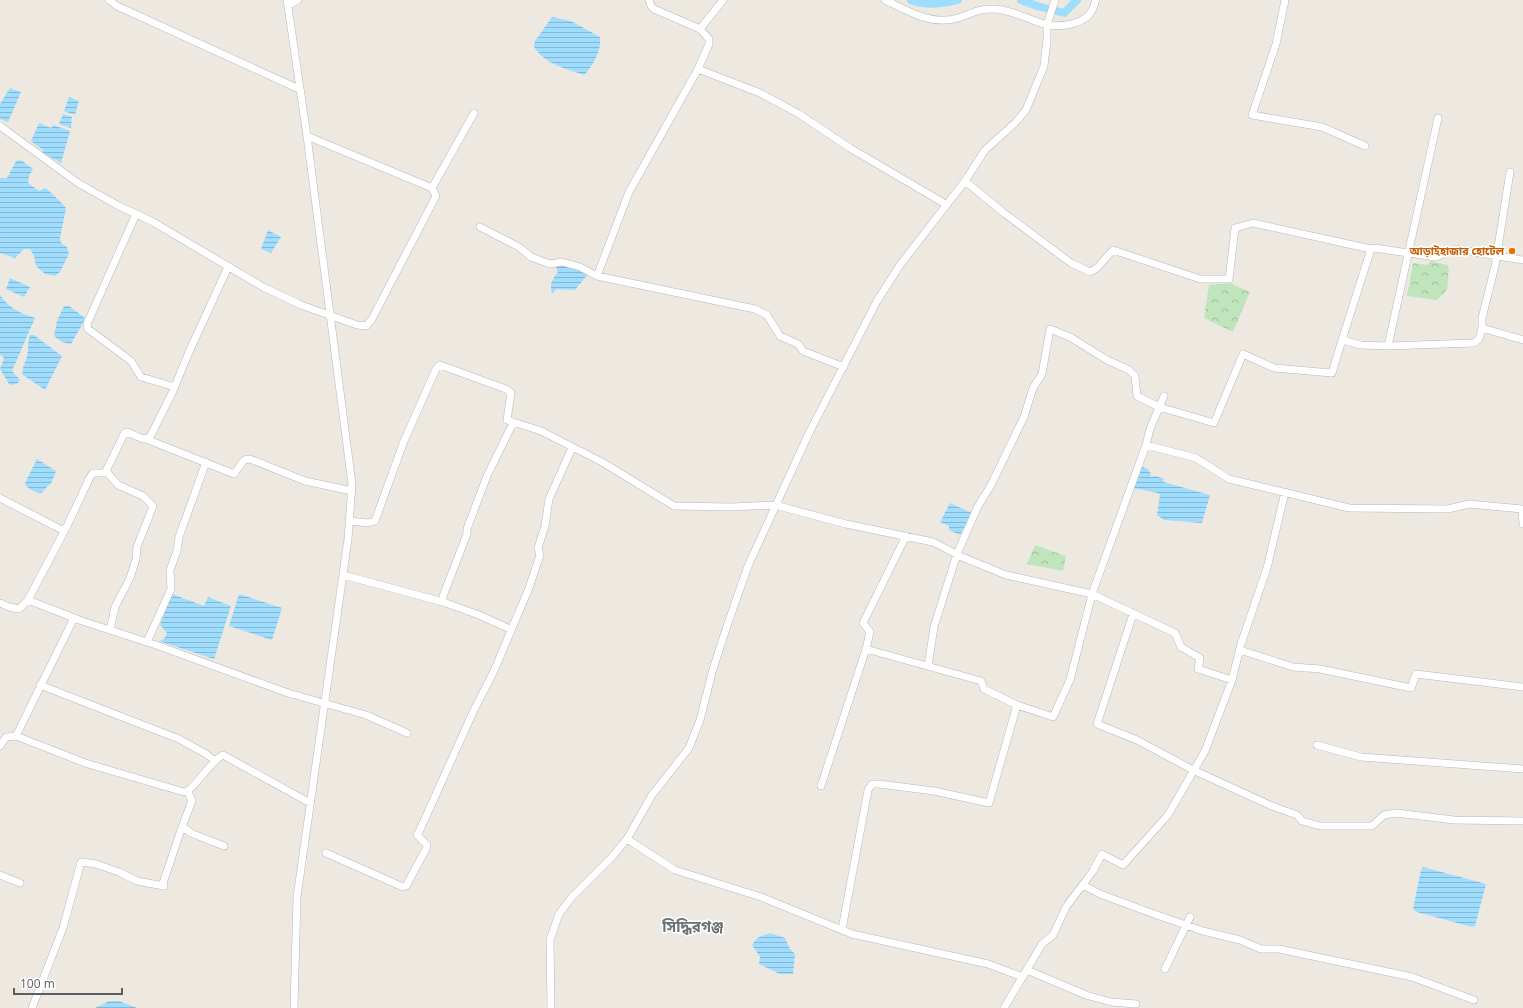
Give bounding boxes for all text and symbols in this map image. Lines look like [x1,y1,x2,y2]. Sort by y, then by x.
place label: আড়াইহাজার হোটেল [1409,243,1505,258]
marker: আড়াইহাজার হোটেল [1507,246,1517,256]
district label: সিদ্ধিরগঞ্জ [661,916,724,936]
scale bar [14,970,122,996]
text: 100 m [20,975,55,992]

